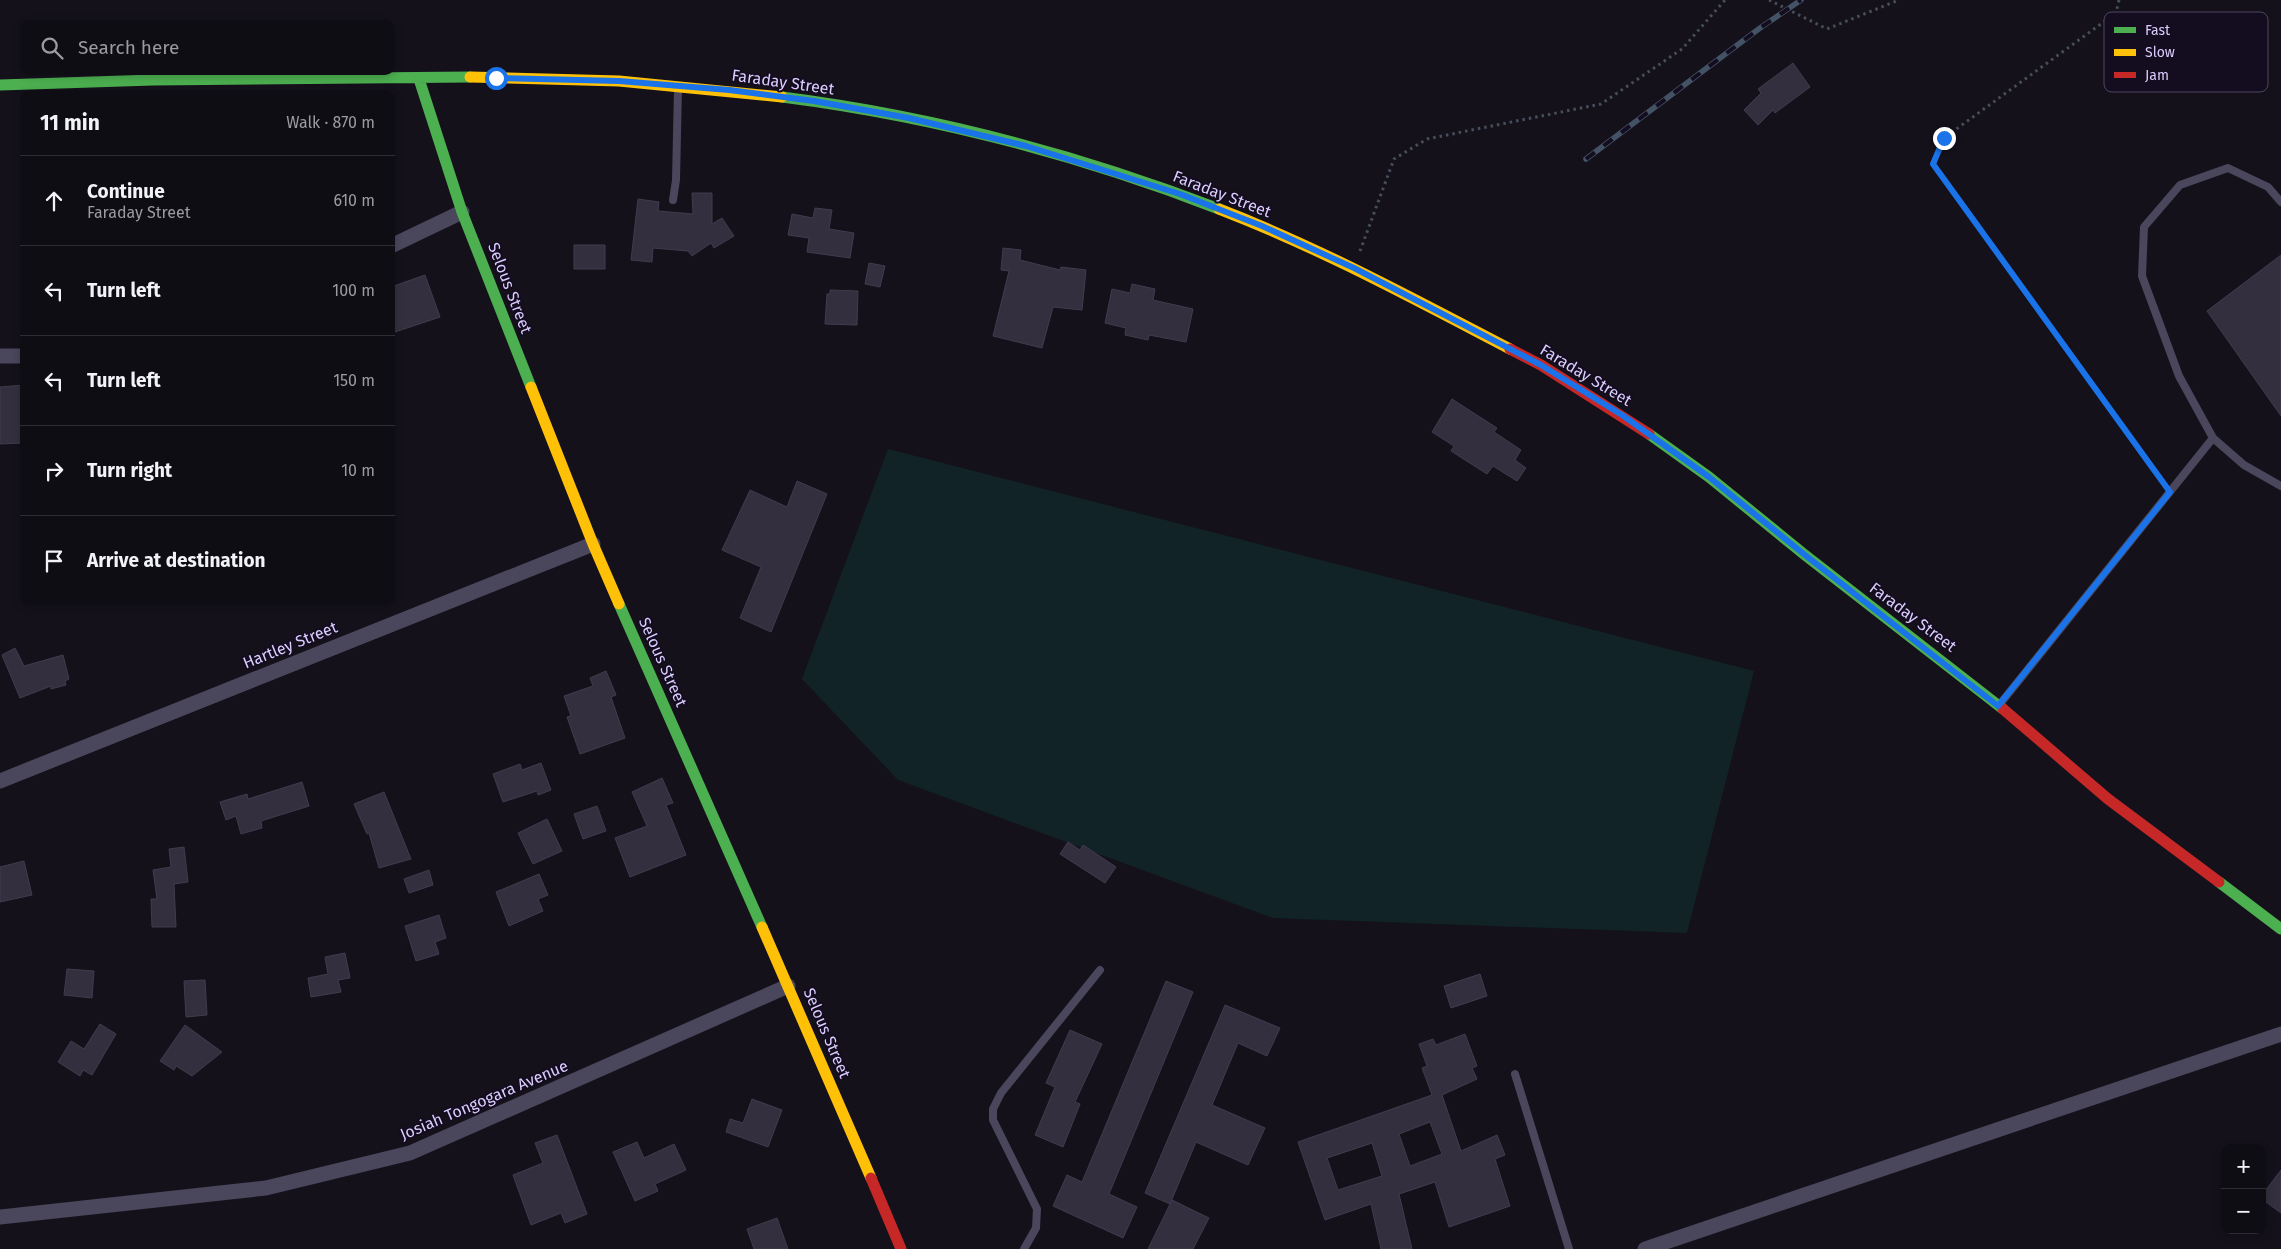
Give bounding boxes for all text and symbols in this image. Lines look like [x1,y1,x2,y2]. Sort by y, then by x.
legend [2104,12,2268,92]
search box [20,20,395,75]
text: Fast [2145,22,2171,39]
icon: search [38,34,66,62]
text: Search here [78,36,179,59]
text: Slow [2145,44,2175,61]
street label: Faraday Street [730,65,836,99]
route start [485,67,508,90]
text: Jam [2145,67,2169,84]
text: 11 min [40,110,100,136]
text: Walk · 870 m [286,113,375,132]
route end [1933,127,1956,150]
street label: Faraday Street [1170,167,1274,221]
text: Continue [87,180,165,203]
icon: ahead [40,187,68,215]
text: 610 m [333,191,375,210]
text: Faraday Street [87,203,190,222]
street label: Selous Street [484,240,536,336]
icon: left [40,277,68,305]
text: Turn left [87,279,161,302]
text: 100 m [332,281,375,300]
street label: Faraday Street [1537,340,1635,410]
icon: left [40,367,68,395]
text: Turn left [87,369,161,392]
text: 150 m [333,371,375,390]
icon: right [40,457,68,485]
text: Turn right [87,459,172,482]
text: 10 m [341,461,375,480]
icon: arrive [40,547,68,575]
text: Arrive at destination [87,549,266,572]
street label: Faraday Street [1866,578,1960,656]
street label: Selous Street [635,614,691,710]
street label: Hartley Street [240,617,340,673]
street label: Selous Street [800,985,855,1081]
street label: Josiah Tongogara Avenue [397,1056,571,1144]
map controls [2221,1144,2266,1234]
button: + [2221,1144,2266,1189]
button: − [2221,1189,2266,1234]

